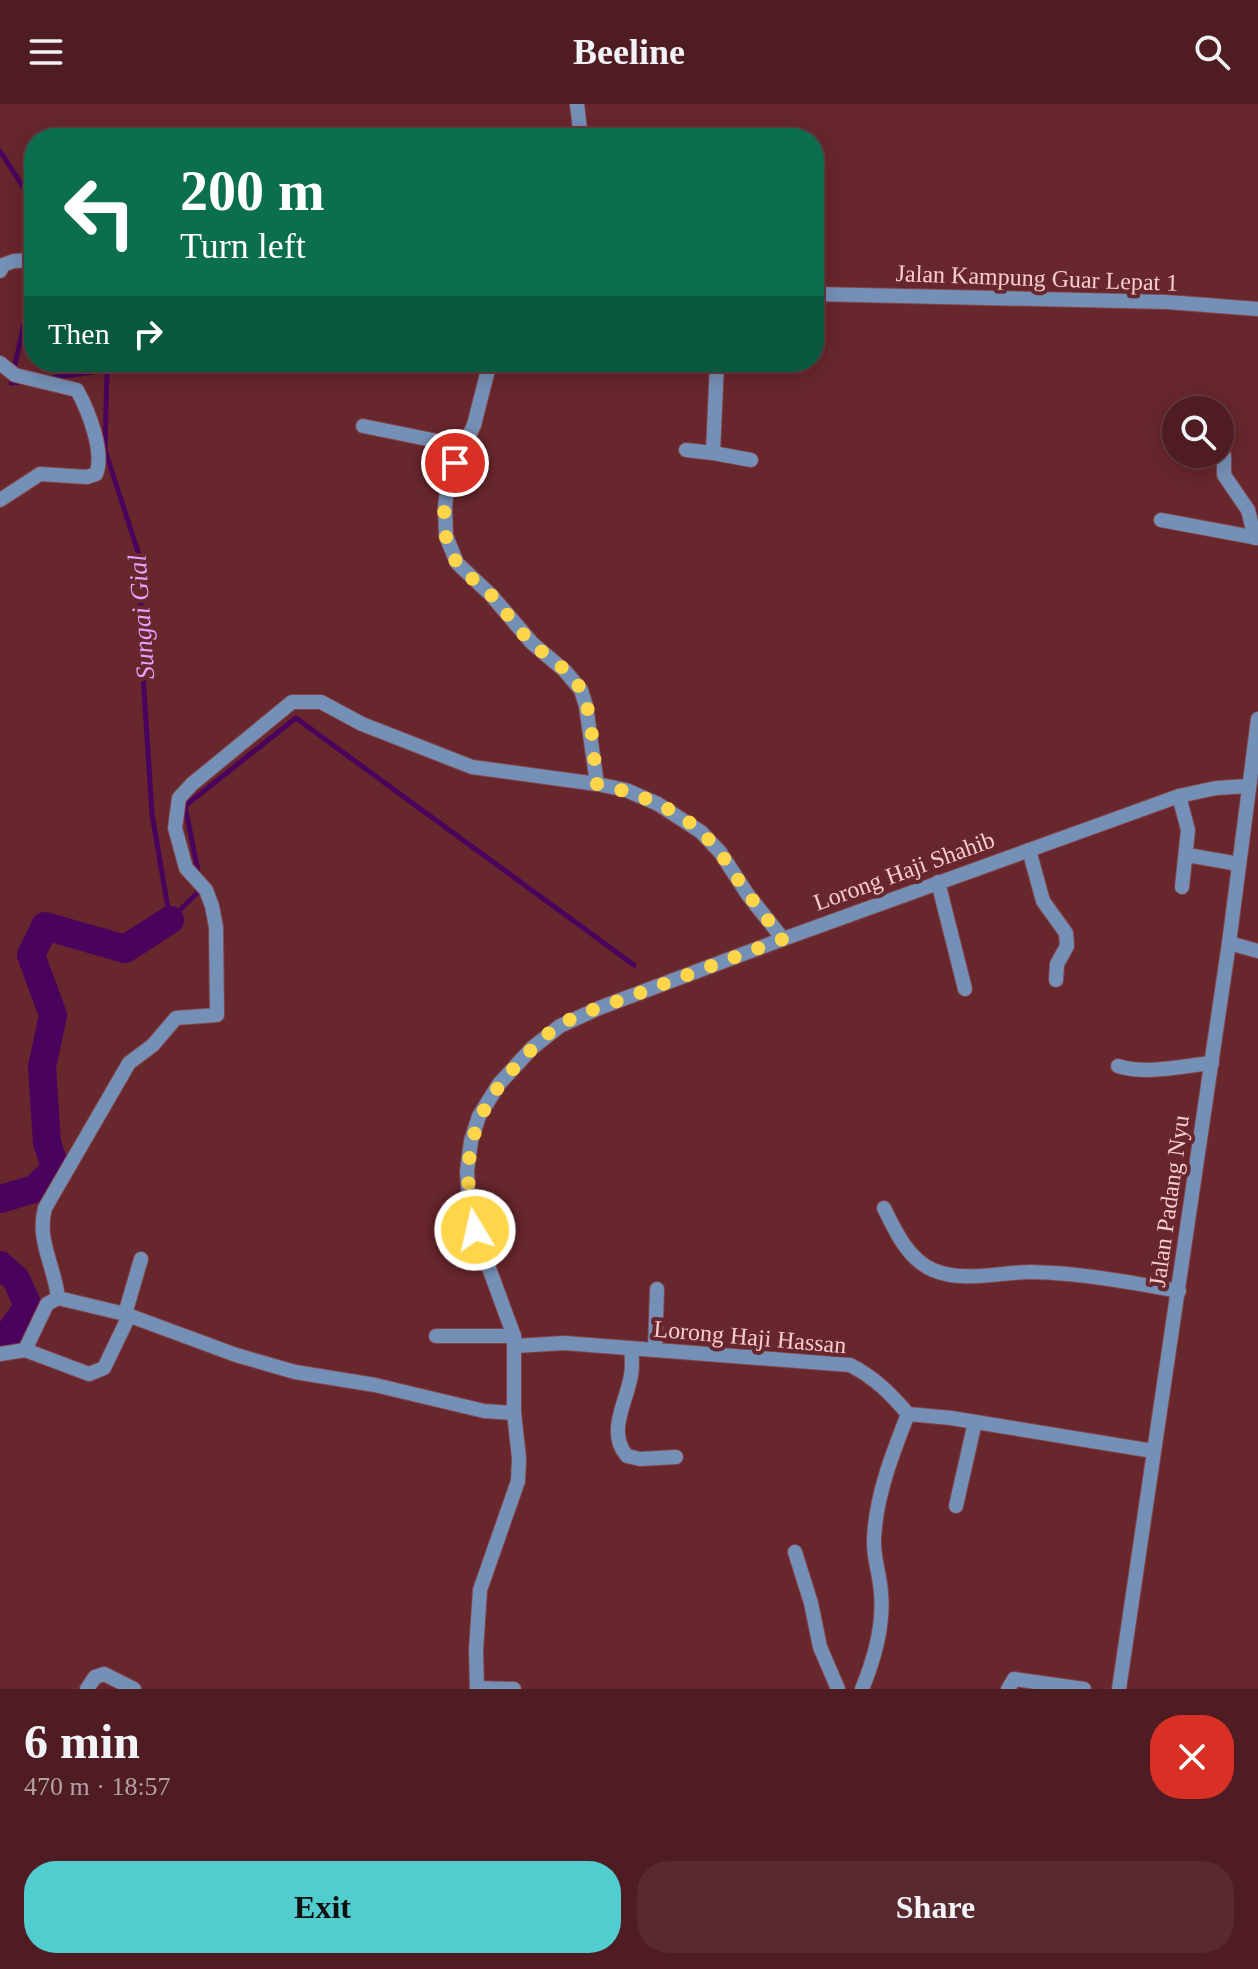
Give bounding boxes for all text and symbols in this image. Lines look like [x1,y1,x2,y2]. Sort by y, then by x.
icon: menu [24,30,68,74]
icon: search [1190,30,1234,74]
text: Beeline [573,32,685,72]
icon: left [48,160,152,264]
text: 200 m [180,160,325,222]
text: Turn left [180,226,306,266]
street label: Jalan Kampung Guar Lepat 1 [895,260,1179,296]
icon: right [126,312,170,356]
text: Then [48,317,110,350]
map controls [1162,396,1234,468]
button: search [1162,396,1234,468]
pin [421,429,489,497]
icon: arrive [433,441,477,485]
water label: Sungai Gial [123,554,160,680]
street label: Lorong Haji Shahib [810,826,998,916]
street label: Jalan Padang Nyu [1144,1113,1194,1289]
position arrow [433,1188,517,1272]
street label: Lorong Haji Hassan [653,1316,847,1358]
text: 6 min [24,1715,140,1768]
button: close [1150,1715,1234,1799]
text: 470 m · 18:57 [24,1772,171,1801]
button: Exit [24,1861,621,1953]
button: Share [637,1861,1234,1953]

